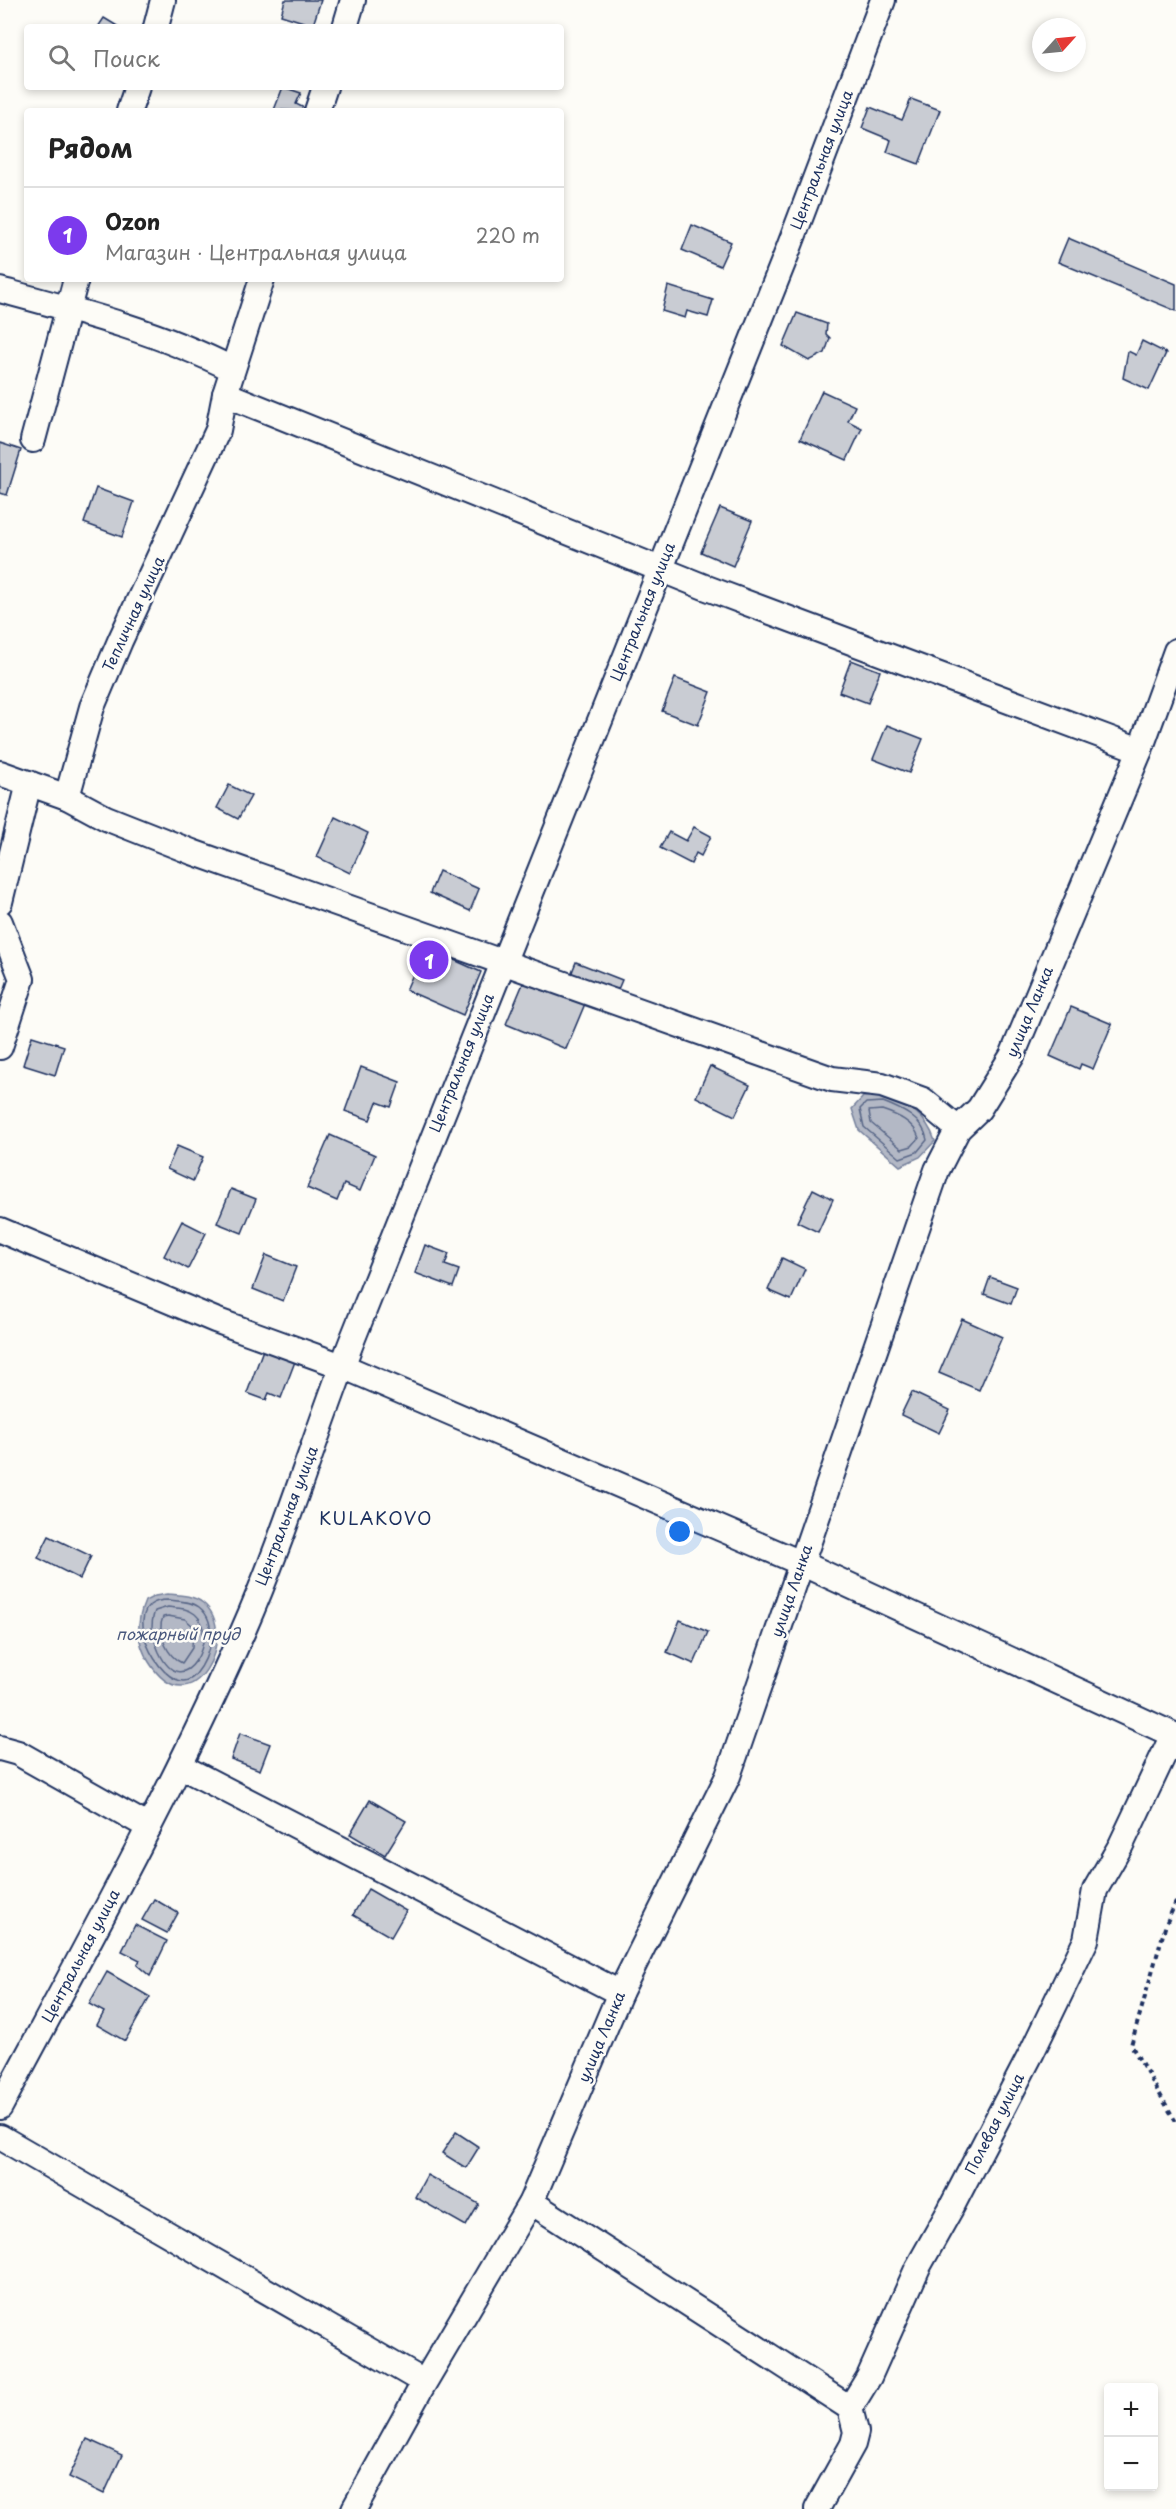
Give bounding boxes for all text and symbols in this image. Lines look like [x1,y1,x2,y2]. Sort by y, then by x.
north arrow [1032,18,1086,72]
search box [24,24,564,90]
icon: search [45,41,78,74]
text: Поиск [93,41,160,74]
street label: Центральная улица [783,86,858,233]
text: Рядом [48,128,133,167]
text: Ozon [105,204,160,237]
text: 1 [63,220,72,250]
text: 220 m [476,220,540,250]
text: Магазин · Центральная улица [105,237,407,267]
street label: Центральная улица [603,538,680,684]
street label: Тепличная улица [96,551,170,675]
pin: 1 [410,938,448,982]
street label: улица Ланка [999,962,1058,1060]
street label: Центральная улица [422,989,499,1135]
street label: Центральная улица [248,1442,323,1589]
district label: KULAKOVO [319,1504,433,1531]
your location [665,1517,694,1546]
street label: улица Ланка [764,1540,817,1640]
water label: пожарный пруд [116,1621,242,1645]
street label: Центральная улица [35,1884,125,2026]
street label: улица Ланка [571,1987,630,2085]
street label: Полевая улица [958,2068,1029,2178]
map controls [1104,2383,1158,2491]
button: + [1104,2383,1158,2437]
button: − [1104,2437,1158,2491]

